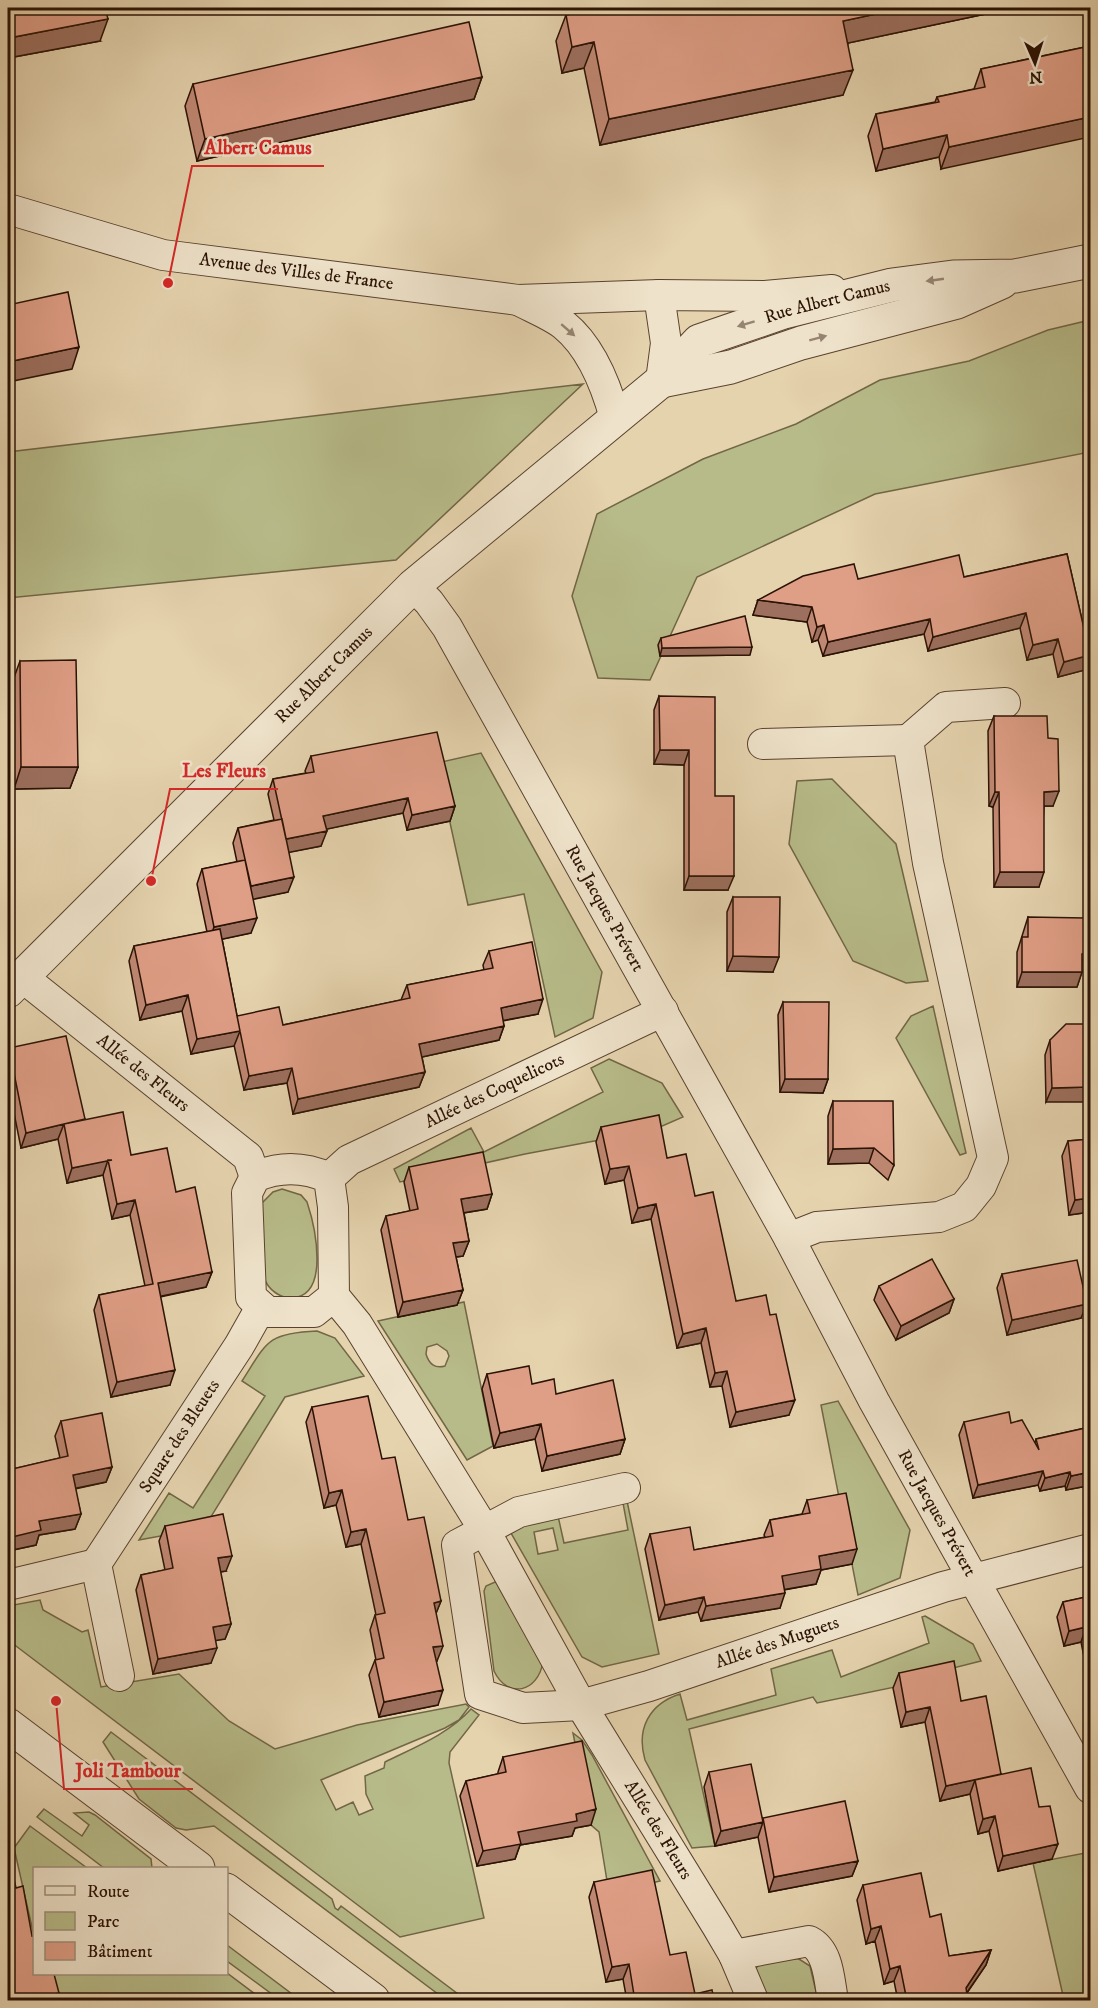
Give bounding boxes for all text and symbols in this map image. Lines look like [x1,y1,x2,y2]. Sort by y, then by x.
north arrow [1005,33,1065,93]
text: N [1029,67,1043,87]
callout: Albert Camus [192,128,324,166]
text: Albert Camus [203,136,312,161]
street label: Avenue des Villes de France [198,249,395,295]
street label: Rue Albert Camus [762,275,892,329]
one-way arrow [926,275,945,284]
one-way arrow [737,320,755,329]
one-way arrow [561,323,576,337]
one-way arrow [809,333,827,343]
street label: Rue Albert Camus [271,622,377,728]
callout: Les Fleurs [170,751,278,789]
text: Les Fleurs [182,759,266,784]
street label: Rue Jacques Prévert [560,841,649,976]
street label: Allée des Fleurs [92,1030,194,1117]
street label: Allée des Coquelicots [421,1049,568,1133]
street label: Square des Bleuets [135,1375,225,1497]
street label: Rue Jacques Prévert [893,1446,981,1581]
street label: Allée des Muguets [713,1612,842,1674]
callout: Joli Tambour [64,1751,193,1789]
text: Joli Tambour [73,1759,181,1784]
street label: Allée des Fleurs [619,1776,697,1884]
legend [33,1867,228,1975]
text: Route [87,1881,130,1903]
text: Parc [87,1911,120,1933]
text: Bâtiment [87,1941,153,1963]

